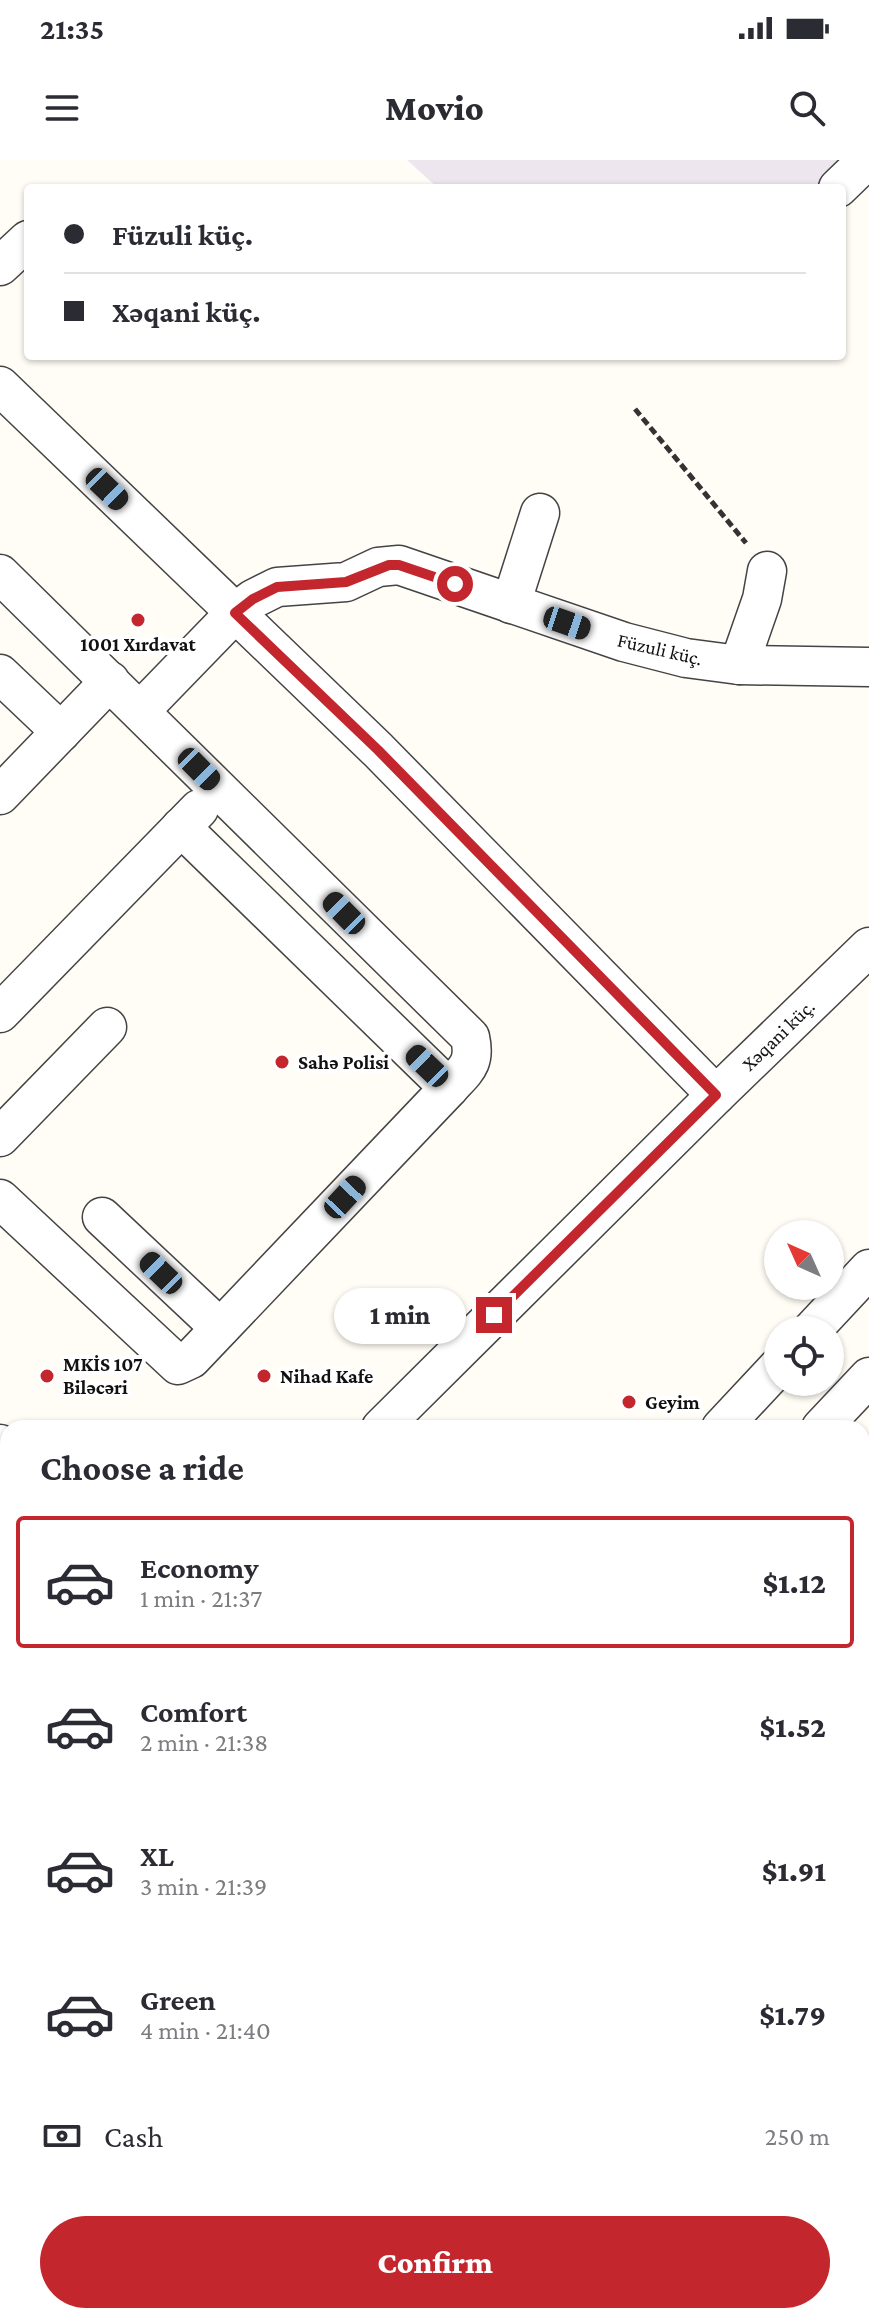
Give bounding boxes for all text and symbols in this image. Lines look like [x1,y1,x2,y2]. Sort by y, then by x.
text: 21:35 [40,12,104,45]
icon: menu [40,86,84,130]
icon: search [785,86,829,130]
text: Movio [385,88,484,128]
text: Füzuli küç. [112,218,253,251]
text: Xəqani küç. [112,295,261,328]
car [81,464,133,514]
route start [437,566,473,602]
car [540,604,594,642]
marker: 1001 Xırdavat [129,611,147,629]
street label: Füzuli küç. [615,629,705,670]
place label: 1001 Xırdavat [80,633,196,655]
car [174,744,224,794]
car [319,888,369,938]
street label: Xəqani küç. [737,995,819,1076]
car [401,1041,453,1091]
place label: Sahə Polisi [298,1051,389,1073]
marker: Sahə Polisi [273,1053,291,1071]
car [320,1171,370,1223]
north arrow [764,1220,844,1300]
map controls [764,1220,844,1396]
car [135,1248,187,1298]
callout: 1 min [334,1287,466,1343]
route end [476,1297,512,1333]
text: 1 min [370,1301,430,1330]
button: locate [764,1316,844,1396]
place label: MKİS 107 Biləcəri [63,1353,143,1398]
place label: Nihad Kafe [280,1365,373,1387]
marker: MKİS 107 Biləcəri [38,1367,56,1385]
marker: Nihad Kafe [255,1367,273,1385]
place label: Geyim [645,1391,700,1413]
marker: Geyim [620,1393,638,1411]
text: Choose a ride [40,1448,244,1488]
icon: car [44,1546,116,1618]
text: Economy [140,1551,259,1584]
text: $1.12 [762,1566,826,1599]
text: 1 min · 21:37 [140,1584,262,1613]
icon: car [44,1690,116,1762]
text: Comfort [140,1695,247,1728]
text: $1.52 [760,1710,826,1743]
text: 2 min · 21:38 [140,1728,268,1757]
icon: car [44,1834,116,1906]
text: XL [140,1839,174,1872]
text: $1.91 [762,1854,826,1887]
text: 3 min · 21:39 [140,1872,267,1901]
icon: car [44,1978,116,2050]
text: Green [140,1983,216,2016]
text: $1.79 [759,1998,826,2031]
text: 4 min · 21:40 [140,2016,271,2045]
icon: cash [40,2114,84,2158]
text: Cash [104,2120,163,2153]
text: 250 m [765,2122,830,2151]
button: Confirm [40,2216,830,2308]

